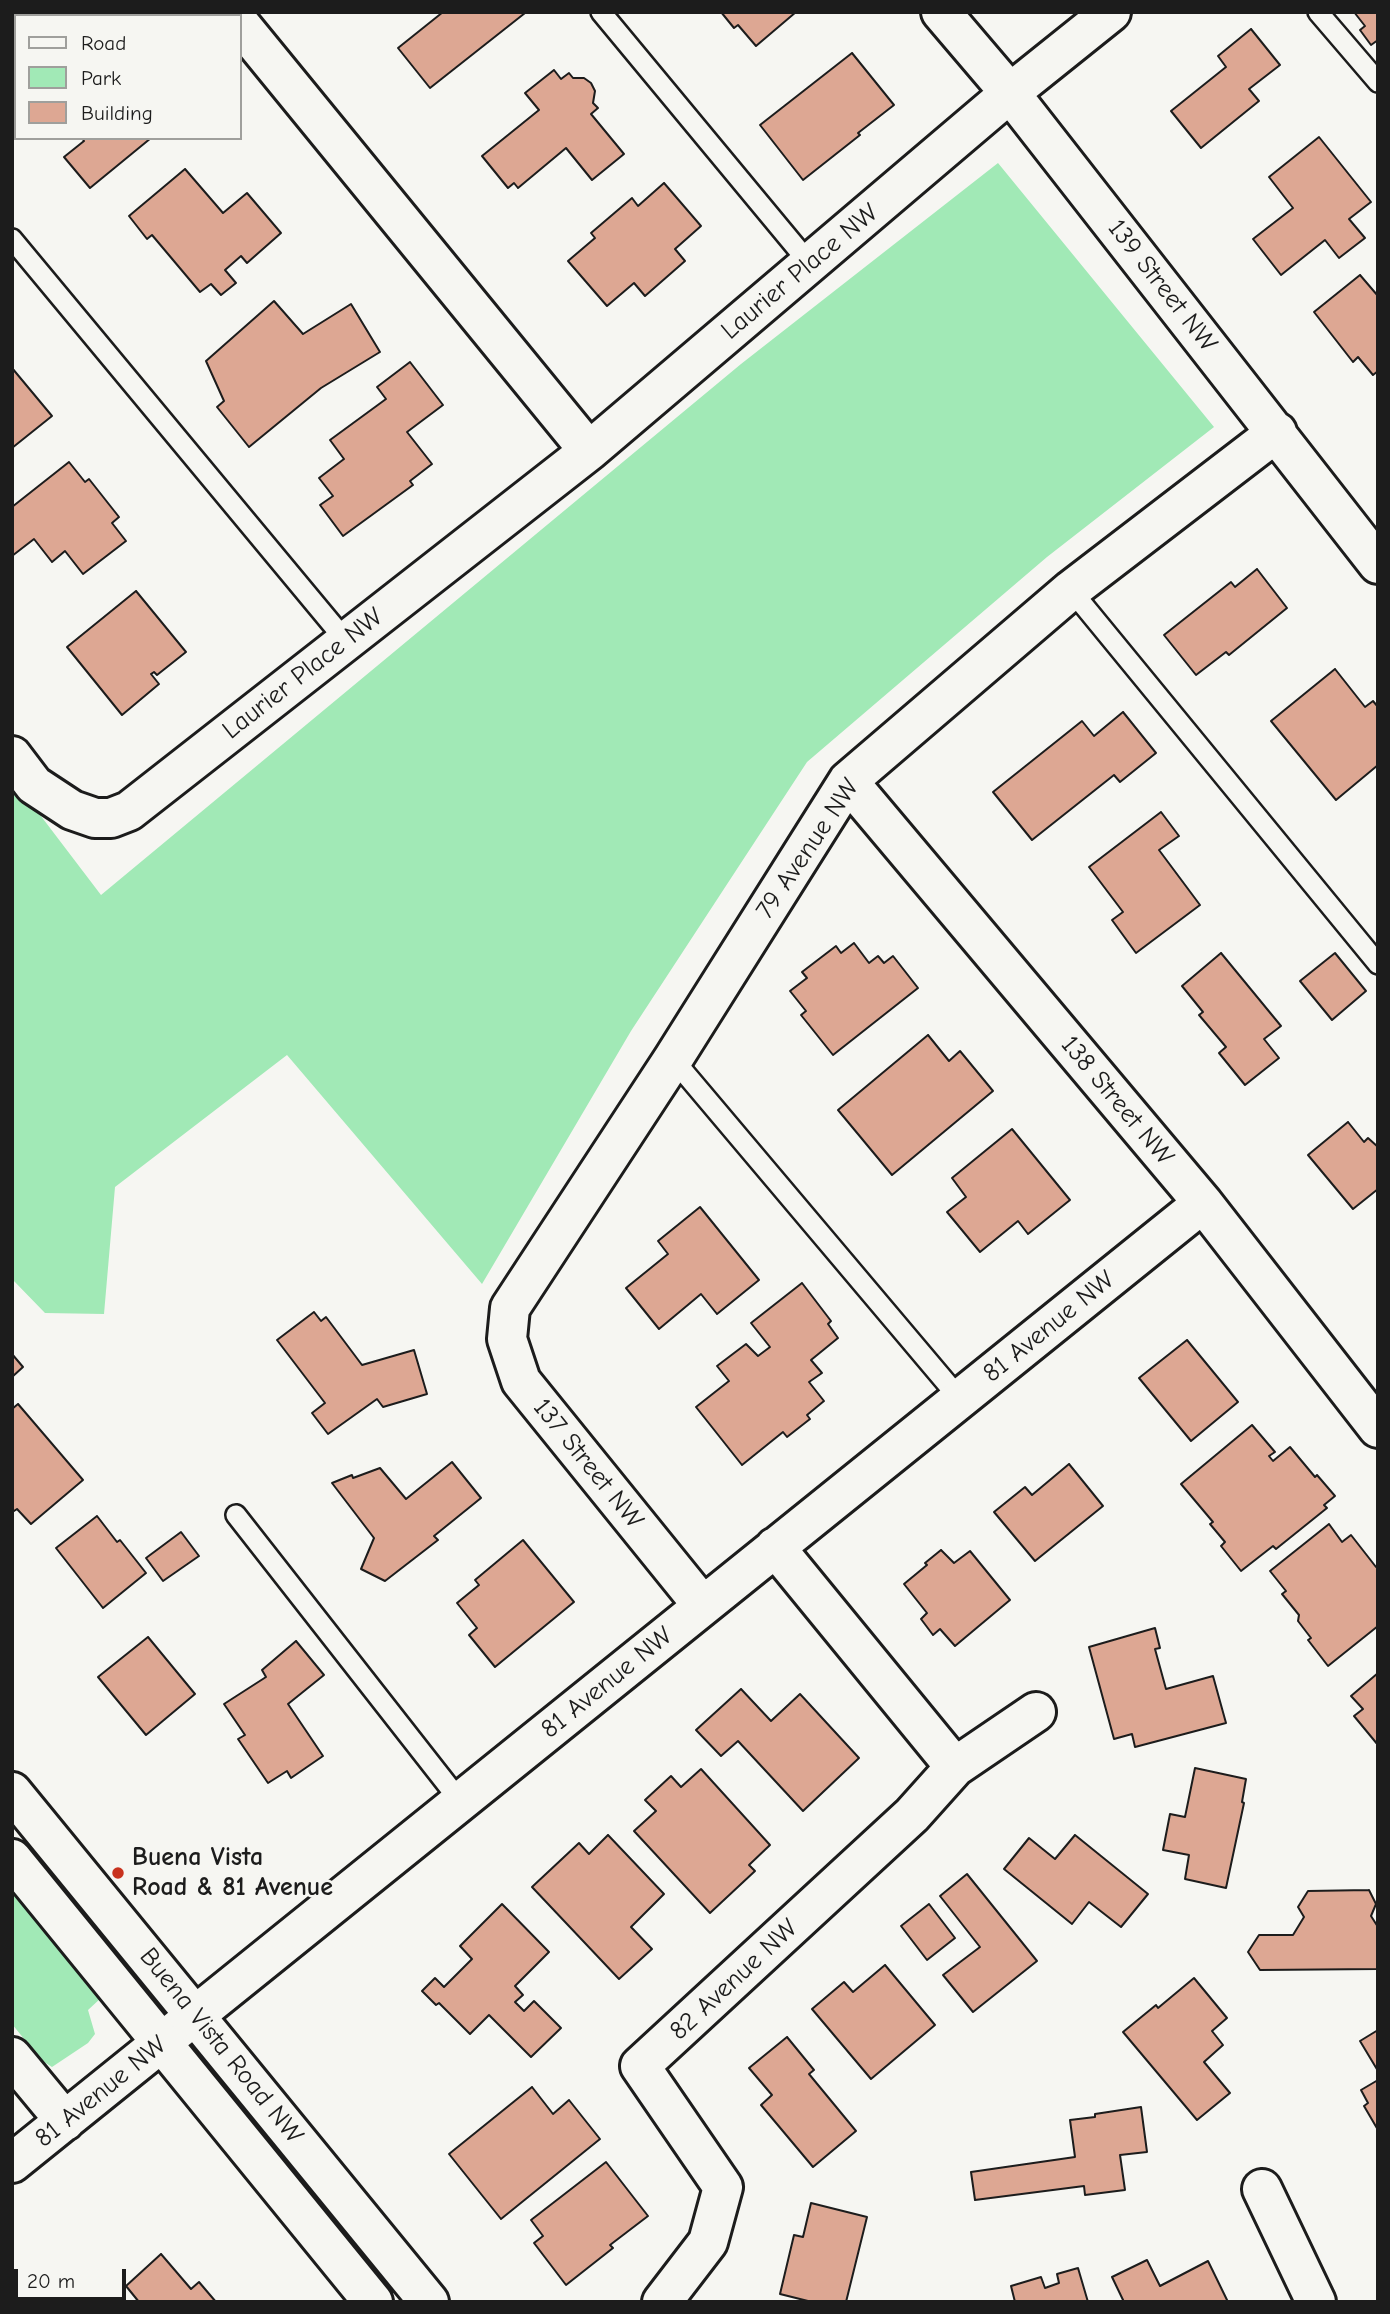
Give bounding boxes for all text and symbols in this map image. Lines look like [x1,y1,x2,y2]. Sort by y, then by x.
legend [14,14,242,140]
text: Road [81,31,126,55]
text: Park [81,66,121,90]
text: Building [81,101,153,125]
street label: Laurier Place NW [715,197,885,347]
street label: 139 Street NW [1101,214,1223,358]
street label: Laurier Place NW [217,602,389,746]
street label: 79 Avenue NW [750,773,866,925]
street label: 138 Street NW [1054,1030,1180,1172]
street label: 81 Avenue NW [977,1265,1121,1389]
street label: 137 Street NW [526,1393,650,1535]
street label: 81 Avenue NW [535,1621,679,1745]
place label: Buena Vista Road & 81 Avenue [132,1842,333,1904]
marker: Buena Vista Road & 81 Avenue [110,1865,126,1881]
street label: 82 Avenue NW [664,1913,804,2047]
street label: Buena Vista Road NW [132,1942,310,2150]
street label: 81 Avenue NW [29,2030,173,2154]
scale bar [18,2254,130,2298]
text: 20 m [27,2269,75,2293]

